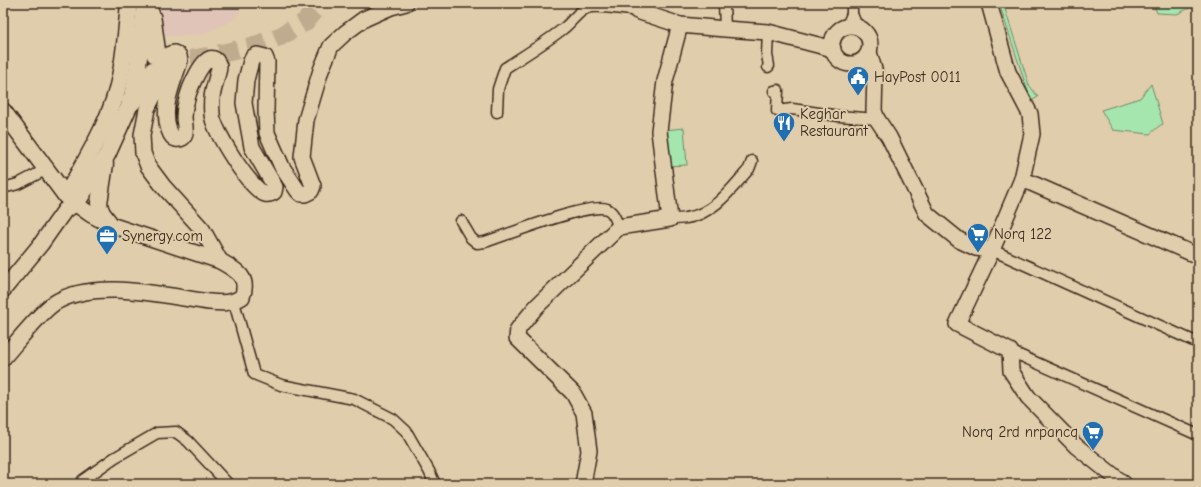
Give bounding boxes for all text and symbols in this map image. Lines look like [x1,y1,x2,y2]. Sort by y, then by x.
public building icon: HayPost 0011 [845,64,871,97]
place label: HayPost 0011 [874,68,961,86]
place label: Keghar Restaurant [800,105,868,140]
restaurant icon: Keghar Restaurant [771,110,797,143]
supermarket icon: Norq 122 [965,221,991,254]
office icon: Synergy.com [94,223,120,256]
place label: Norq 122 [994,225,1052,243]
place label: Synergy.com [122,227,203,245]
supermarket icon: Norq 2rd nrpancq [1080,419,1106,452]
place label: Norq 2rd nrpancq [962,423,1078,441]

